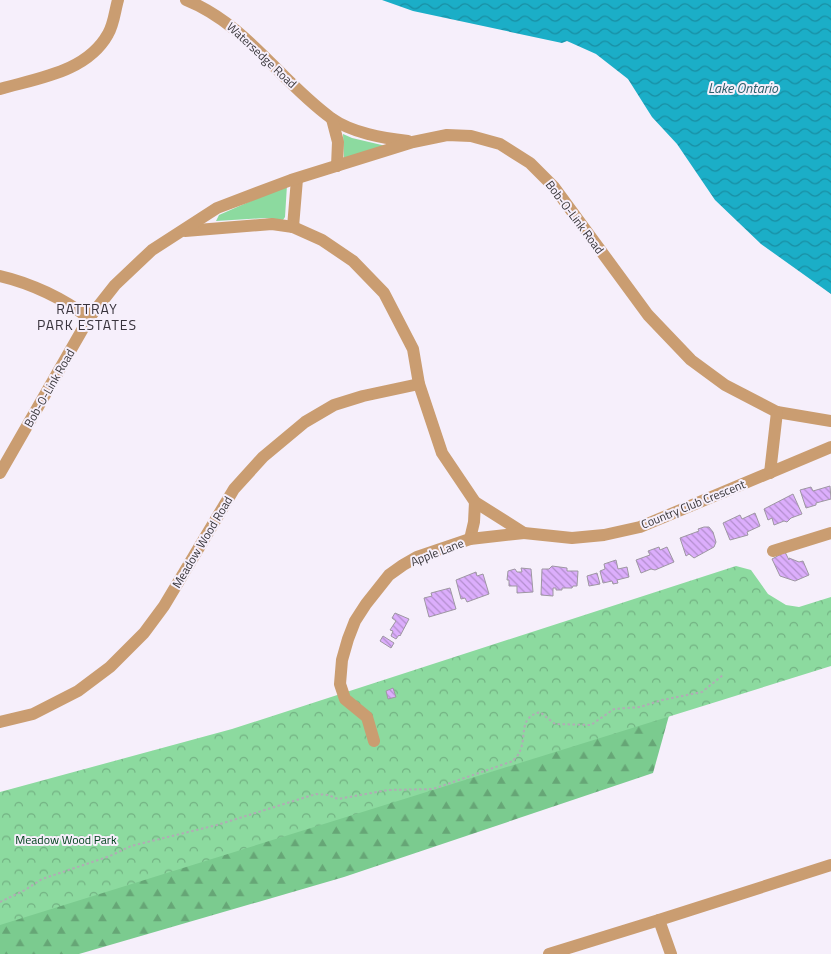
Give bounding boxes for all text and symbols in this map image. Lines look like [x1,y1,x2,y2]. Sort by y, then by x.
street label: Watersedge Road [223,17,301,93]
water label: Lake Ontario [708,77,779,98]
street label: Bob-O-Link Road [541,176,609,258]
district label: RATTRAY PARK ESTATES [37,298,137,335]
street label: Bob-O-Link Road [19,345,79,431]
street label: Country Club Crescent [638,474,749,534]
street label: Meadow Wood Road [167,492,237,592]
street label: Apple Lane [408,533,466,571]
park label: Meadow Wood Park [15,830,117,849]

